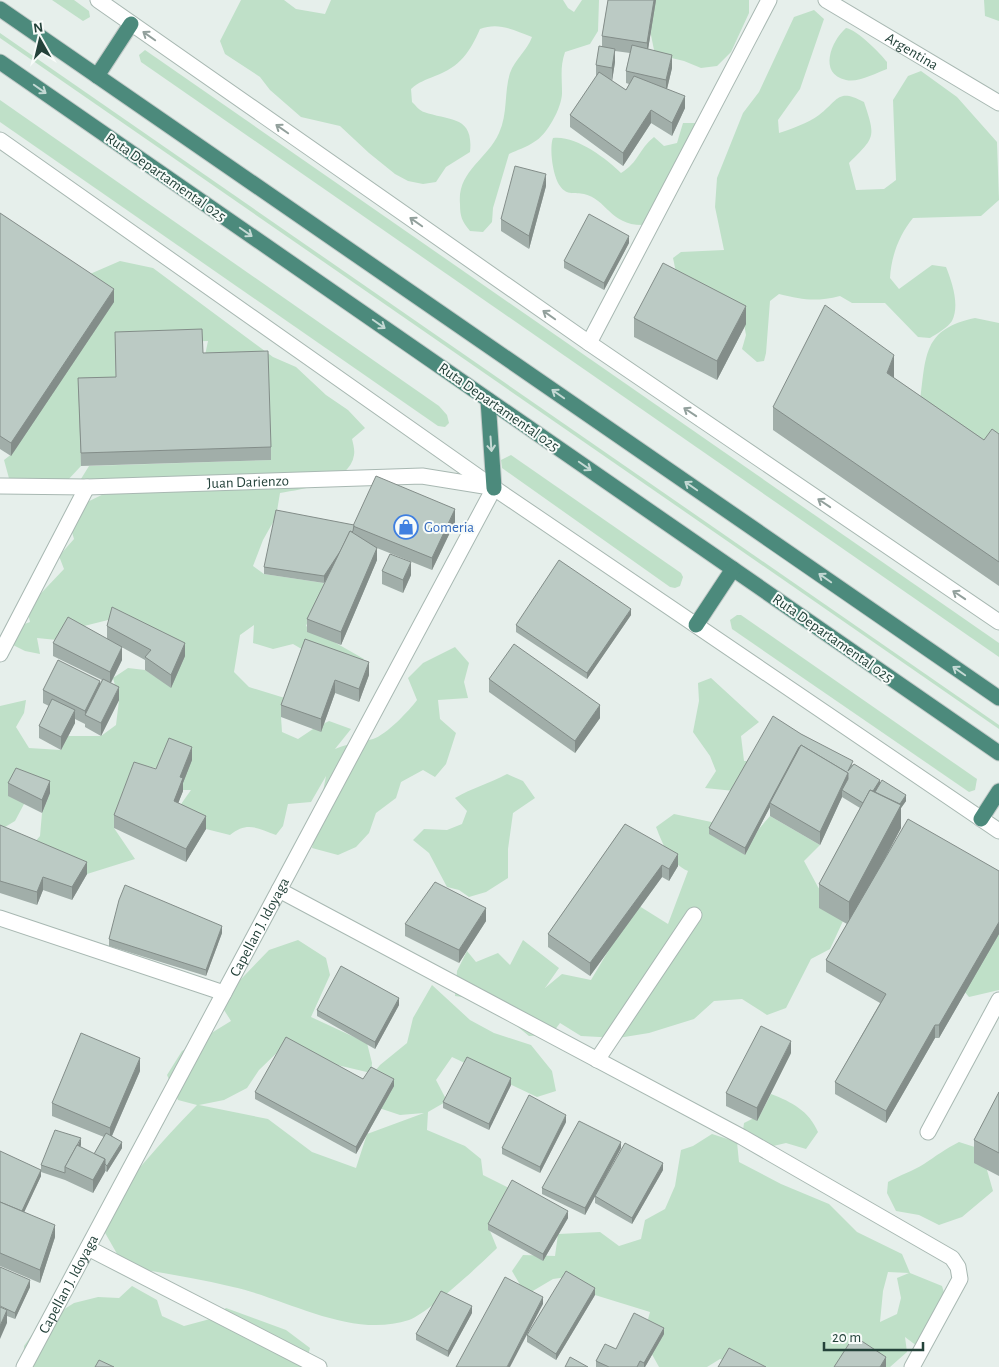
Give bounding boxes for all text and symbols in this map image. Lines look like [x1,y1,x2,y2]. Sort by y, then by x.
north arrow [15,15,65,65]
text: N [33,21,44,36]
street label: Argentina [883,30,941,73]
one-way arrow [142,31,156,41]
one-way arrow [33,84,47,94]
one-way arrow [275,124,289,134]
street label: Ruta Departamental 025 [103,130,229,225]
one-way arrow [409,217,423,227]
one-way arrow [238,227,252,237]
one-way arrow [542,310,556,320]
one-way arrow [372,319,386,329]
street label: Ruta Departamental 025 [436,360,562,455]
one-way arrow [551,389,565,399]
one-way arrow [683,407,697,417]
one-way arrow [487,435,496,451]
one-way arrow [578,461,592,472]
street label: Juan Darienzo [207,473,289,491]
one-way arrow [685,481,699,491]
one-way arrow [818,498,832,508]
shop icon: Gomeria [393,514,419,540]
place label: Gomeria [424,520,474,535]
one-way arrow [818,573,832,583]
one-way arrow [952,589,966,599]
street label: Ruta Departamental 025 [770,591,896,686]
one-way arrow [952,666,966,676]
street label: Capellan J. Idoyaga [227,875,292,979]
street label: Capellan J. Idoyaga [36,1232,101,1336]
scale bar [824,1320,923,1352]
text: 20 m [832,1330,861,1345]

